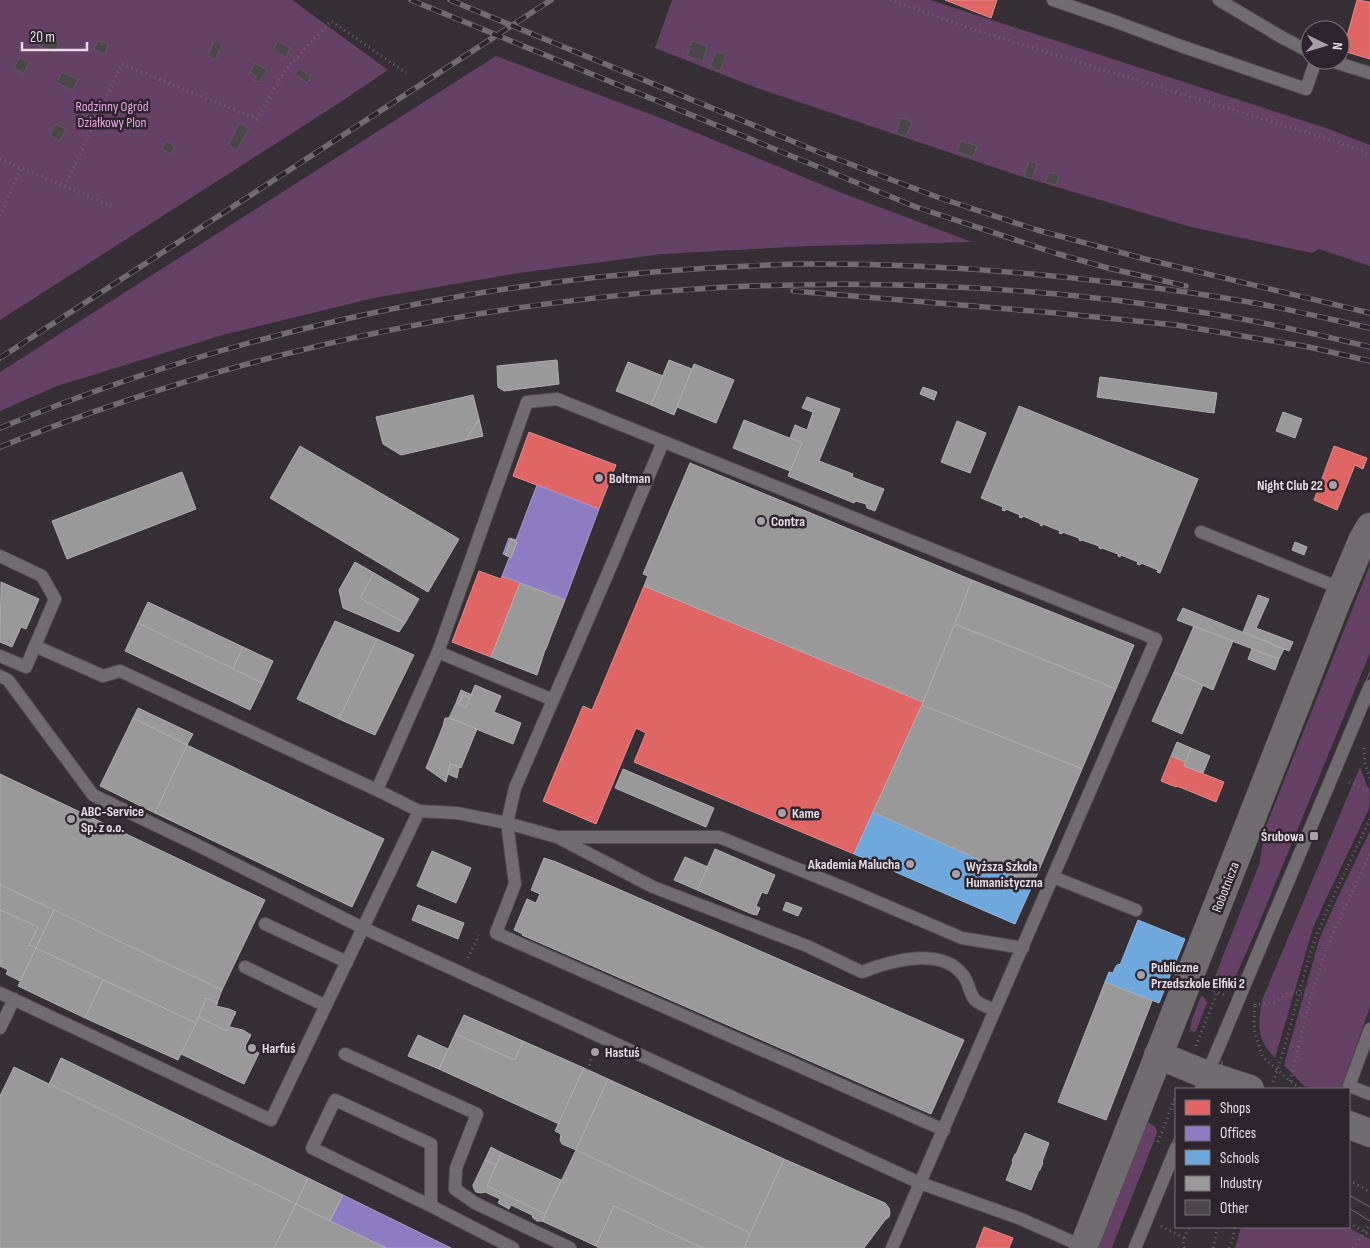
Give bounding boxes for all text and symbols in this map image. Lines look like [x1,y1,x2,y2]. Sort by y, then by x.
scale bar [22,20,88,52]
north arrow [1300,20,1350,70]
text: 20 m [30,28,55,47]
text: N [1329,42,1346,51]
park label: Rodzinny Ogród Działkowy Plon [75,98,149,131]
place label: Boltman [609,470,650,487]
marker: Boltman [593,472,605,484]
place label: Night Club 22 [1257,477,1323,494]
marker: Night Club 22 [1327,479,1339,491]
place label: Contra [771,513,805,530]
marker: Contra [755,515,767,527]
place label: ABC-Service Sp. z o.o. [80,803,144,836]
place label: Kame [792,805,820,822]
marker: Kame [776,807,788,819]
marker: ABC-Service Sp. z o.o. [65,813,77,825]
place label: Śrubowa [1261,828,1304,845]
marker: Śrubowa [1308,830,1320,842]
place label: Akademia Malucha [807,856,900,873]
marker: Akademia Malucha [904,858,916,870]
place label: Wyższa Szkoła Humanistyczna [966,858,1043,891]
street label: Robotnicza [1208,860,1243,915]
marker: Wyższa Szkoła Humanistyczna [950,868,962,880]
place label: Publiczne Przedszkole Elfiki 2 [1151,959,1245,992]
marker: Publiczne Przedszkole Elfiki 2 [1135,969,1147,981]
place label: Harfuś [262,1040,296,1057]
marker: Harfuś [246,1042,258,1054]
place label: Hastuś [605,1044,640,1061]
marker: Hastuś [589,1046,601,1058]
legend [1175,1088,1350,1228]
text: Shops [1220,1099,1251,1118]
text: Offices [1220,1124,1256,1143]
text: Schools [1220,1149,1259,1168]
text: Industry [1220,1174,1262,1193]
text: Other [1220,1199,1249,1218]

